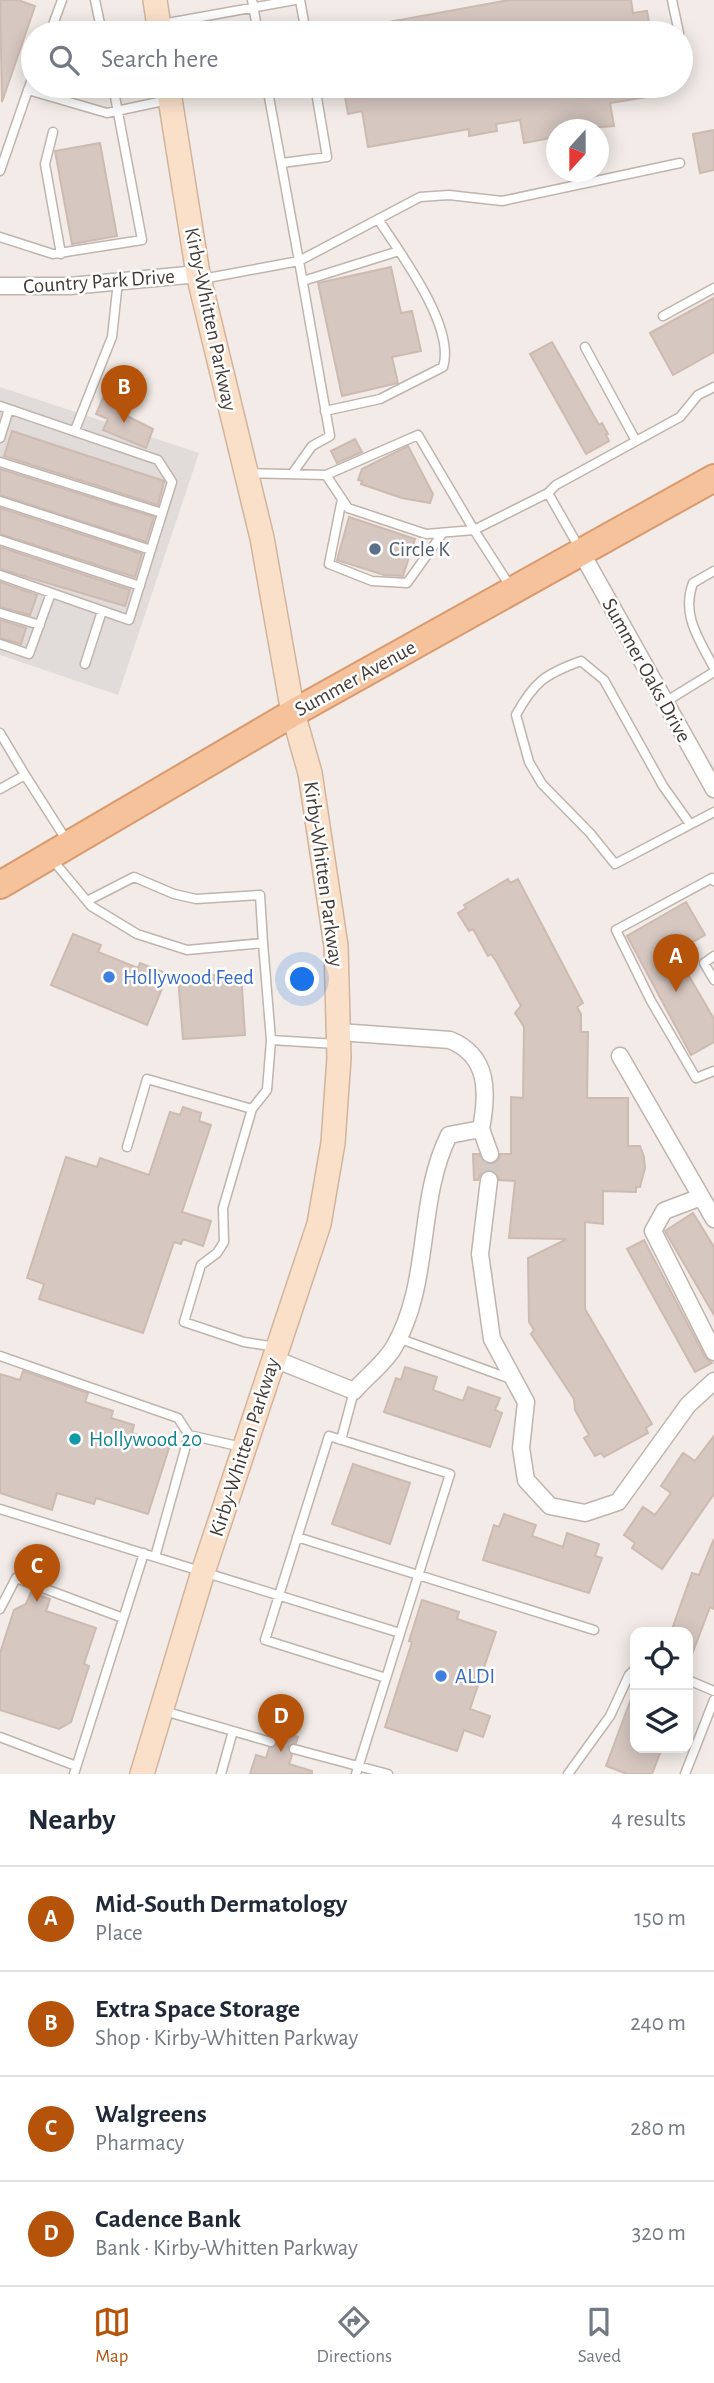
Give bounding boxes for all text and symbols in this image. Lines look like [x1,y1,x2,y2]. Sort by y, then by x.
search box [21,21,693,98]
icon: search [45,41,83,79]
text: Search here [101,46,219,72]
north arrow [546,119,609,182]
street label: Kirby-Whitten Parkway [181,225,240,413]
street label: Country Park Drive [23,266,175,297]
pin: B [101,365,147,423]
place label: Circle K [389,539,450,560]
marker: Circle K [367,541,383,557]
street label: Summer Oaks Drive [598,595,695,746]
street label: Summer Avenue [291,637,419,720]
street label: Kirby-Whitten Parkway [300,780,347,968]
pin: A [653,934,699,992]
your location [285,962,319,996]
place label: Hollywood Feed [123,967,254,988]
marker: Hollywood Feed [101,969,117,985]
street label: Kirby-Whitten Parkway [206,1355,283,1539]
place label: Hollywood 20 [89,1429,202,1450]
marker: Hollywood 20 [67,1431,83,1447]
pin: C [14,1544,60,1602]
map controls [630,1627,693,1753]
button: locate [630,1627,693,1690]
place label: ALDI [455,1666,495,1687]
marker: ALDI [433,1668,449,1684]
button: layers [630,1690,693,1753]
pin: D [258,1694,304,1752]
text: Nearby [28,1805,116,1835]
text: 4 results [611,1808,686,1831]
text: Mid-South Dermatology [95,1891,347,1917]
text: A [44,1907,58,1930]
text: 150 m [634,1907,686,1930]
text: Place [95,1922,143,1945]
text: Extra Space Storage [95,1996,300,2022]
text: B [44,2012,58,2035]
text: 240 m [630,2012,686,2035]
text: Shop · Kirby-Whitten Parkway [95,2027,358,2050]
text: Walgreens [95,2101,207,2127]
text: C [45,2117,57,2140]
text: 280 m [630,2117,686,2140]
text: Pharmacy [95,2132,184,2155]
text: Cadence Bank [95,2206,241,2232]
text: D [43,2222,59,2245]
text: 320 m [632,2222,686,2245]
text: Bank · Kirby-Whitten Parkway [95,2237,358,2260]
tab: Map [93,2303,131,2368]
tab: Directions [316,2303,392,2368]
tab: Saved [578,2303,621,2368]

